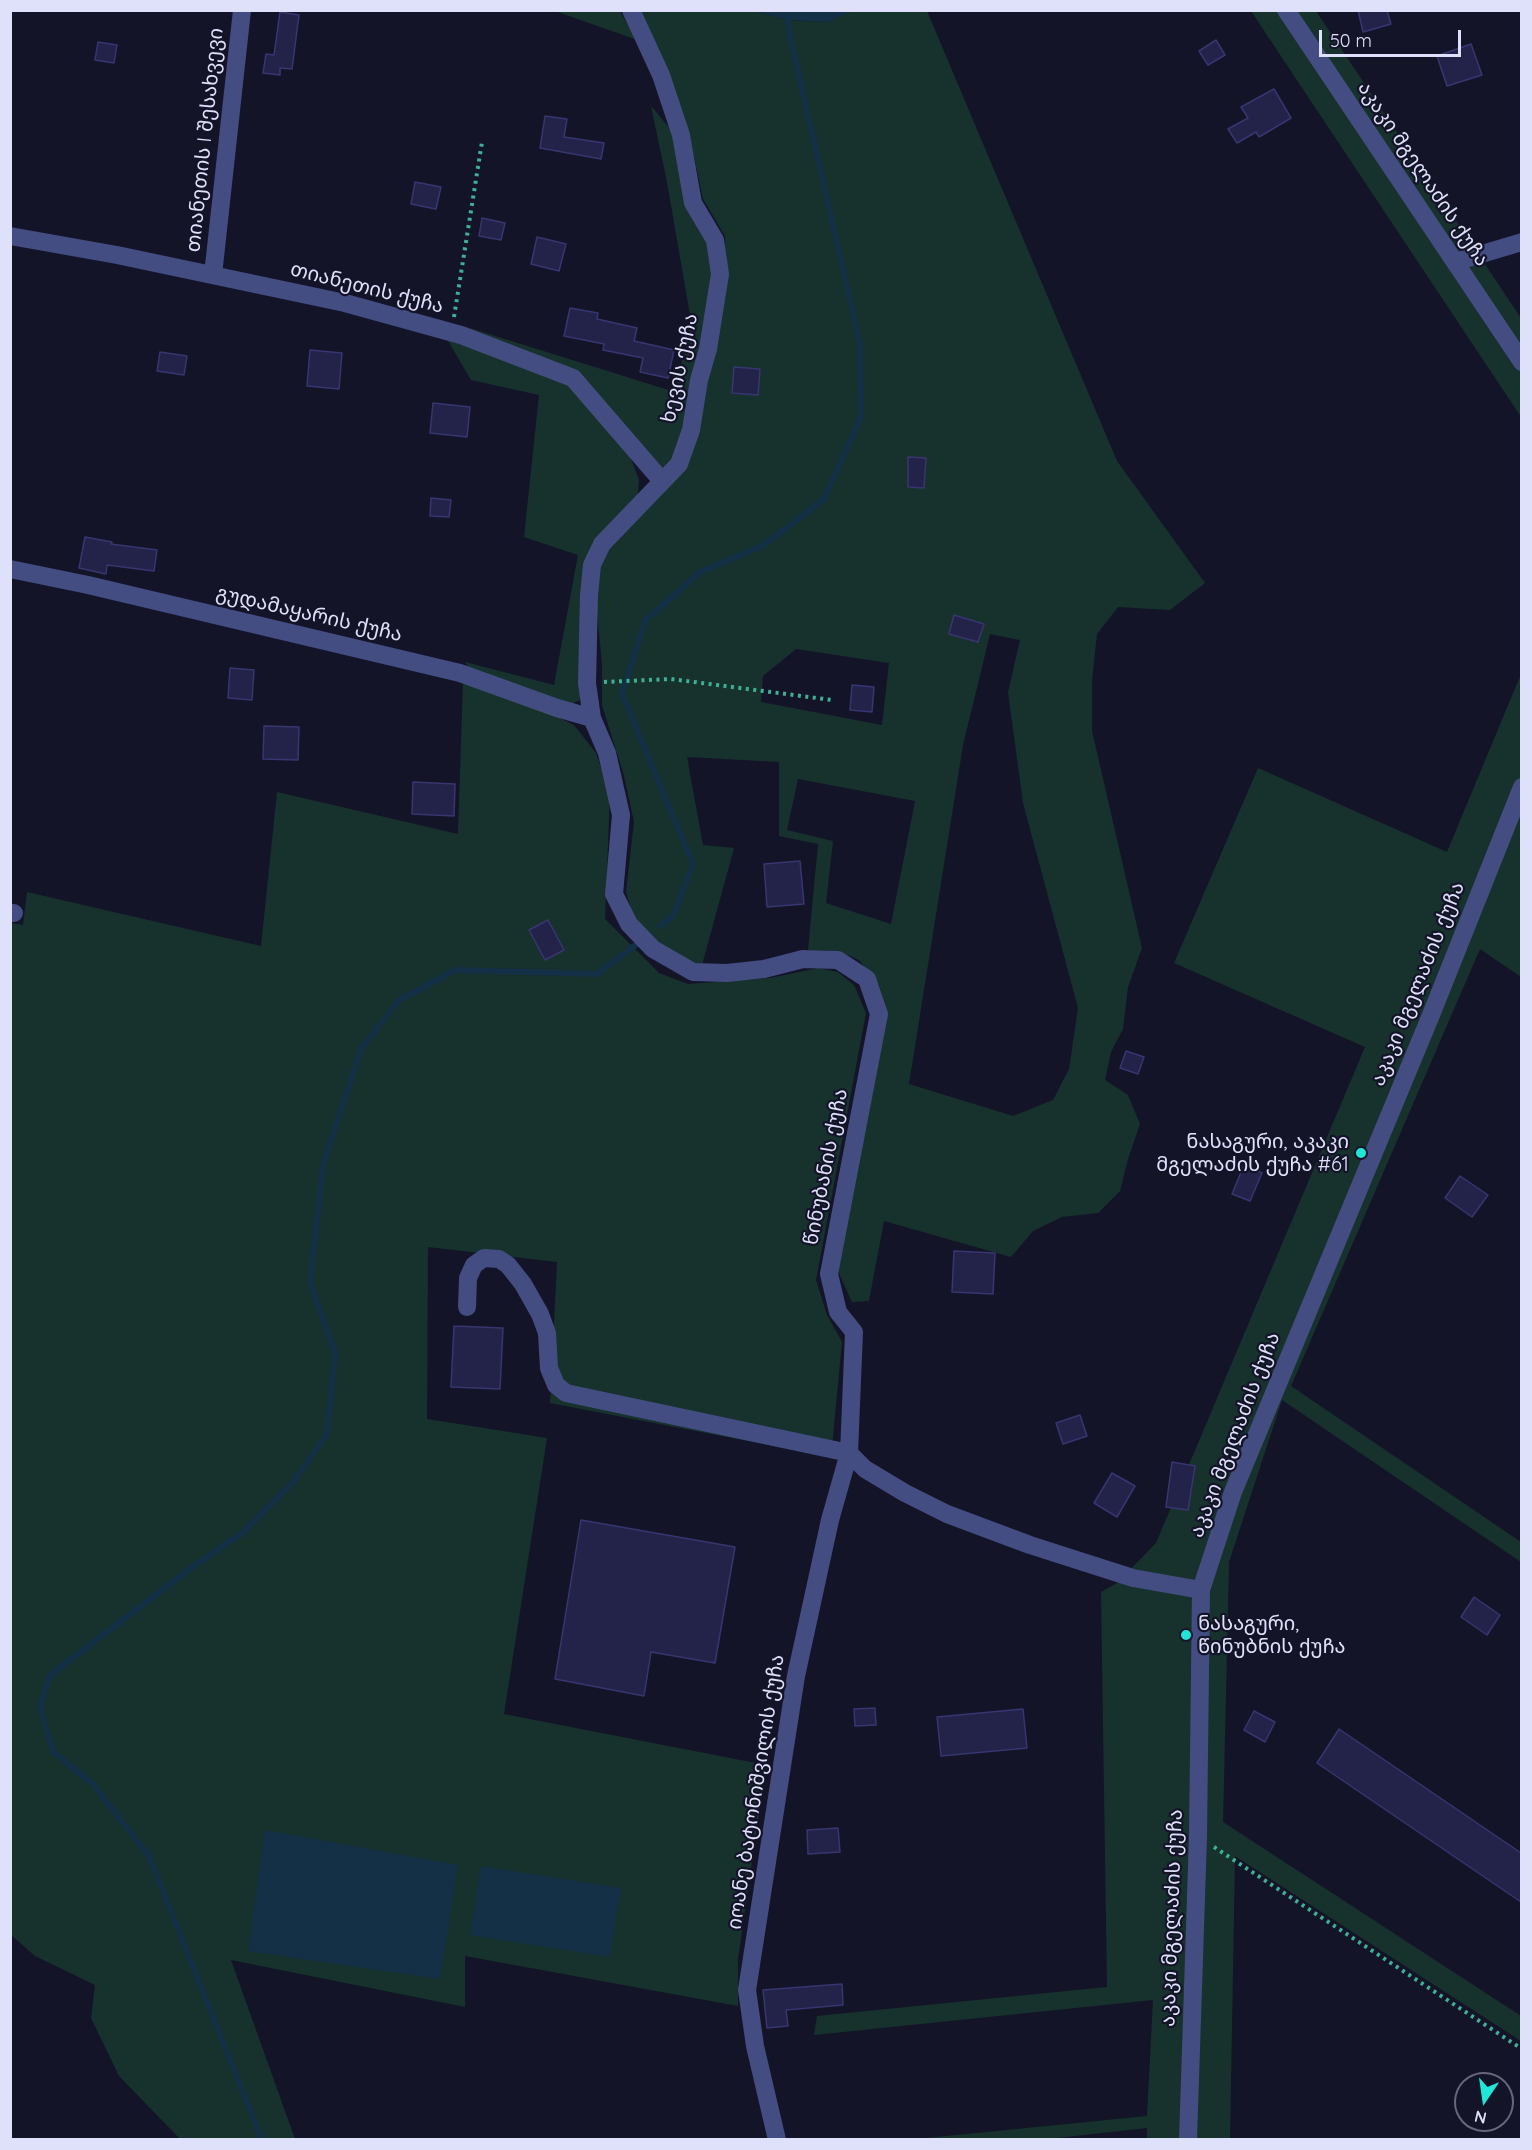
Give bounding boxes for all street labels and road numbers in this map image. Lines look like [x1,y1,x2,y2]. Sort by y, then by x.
street label: თიანეთის I შესახვევი [181,27,229,253]
street label: აკაკი მგელაძის ქუჩა [1352,77,1494,271]
street label: თიანეთის ქუჩა [288,257,446,319]
street label: ხევის ქუჩა [657,311,703,425]
street label: გუდამაყარის ქუჩა [214,581,404,647]
street label: აკაკი მგელაძის ქუჩა [1366,879,1470,1089]
street label: წინუბანის ქუჩა [799,1087,853,1247]
street label: აკაკი მგელაძის ქუჩა [1185,1329,1285,1541]
street label: იოანე ბატონიშვილის ქუჩა [722,1653,790,1931]
street label: აკაკი მგელაძის ქუჩა [1156,1809,1188,2027]

